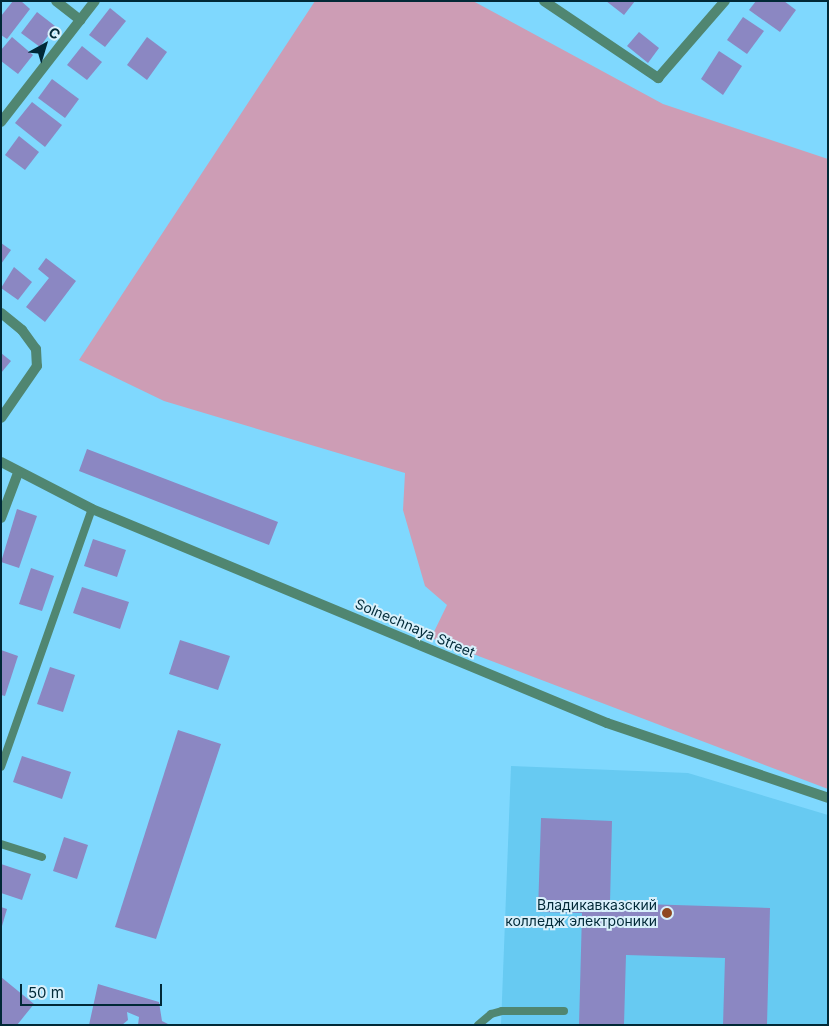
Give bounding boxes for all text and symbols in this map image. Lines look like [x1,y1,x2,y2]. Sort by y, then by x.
north arrow [20,20,70,70]
text: С [45,23,64,43]
street label: Solnechnaya Street [353,595,477,661]
place label: Владикавказский колледж электроники [505,897,657,930]
marker: Владикавказский колледж электроники [661,907,673,919]
scale bar [22,974,165,1006]
text: 50 m [28,983,64,1002]

